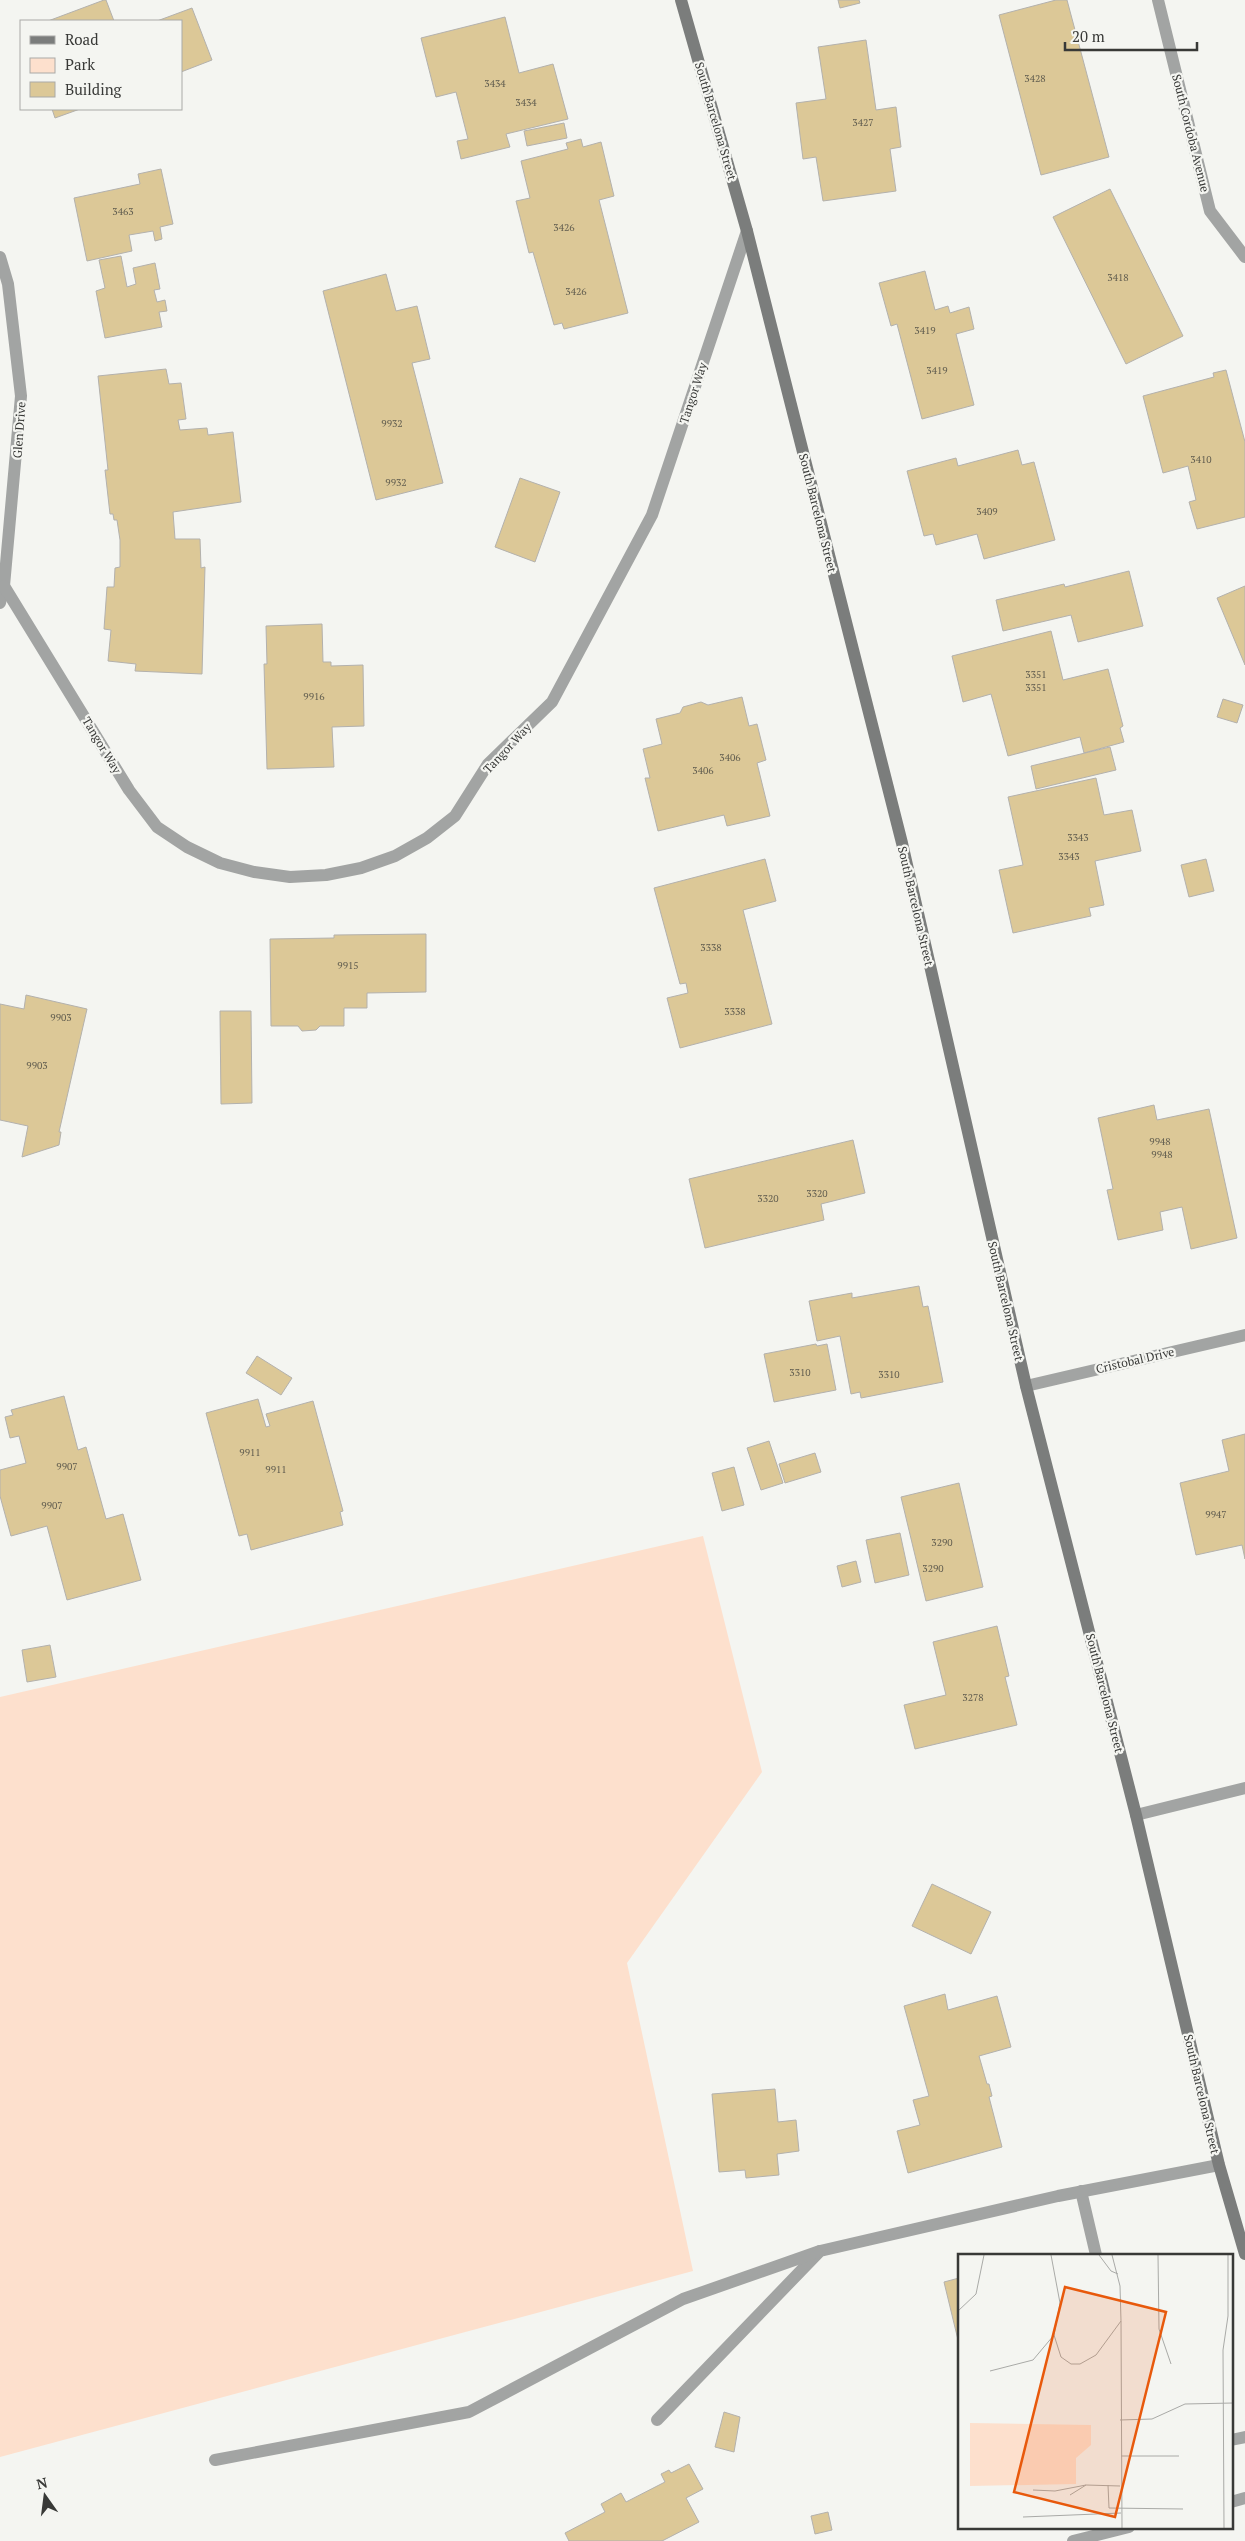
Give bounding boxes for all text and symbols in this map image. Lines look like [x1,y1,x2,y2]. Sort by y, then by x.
legend [20,20,182,110]
scale bar [1065,20,1198,52]
text: 20 m [1072,26,1105,46]
text: Road [65,29,98,49]
text: Park [65,54,95,74]
street label: South Barcelona Street [692,60,740,182]
house number: 3428 [1024,72,1046,85]
street label: South Cordoba Avenue [1169,73,1213,193]
house number: 3434 [484,77,506,90]
text: Building [65,79,123,99]
house number: 3434 [515,96,537,109]
house number: 3427 [852,116,874,129]
house number: 3463 [112,205,134,218]
house number: 3426 [553,221,575,234]
house number: 3418 [1107,271,1129,284]
house number: 3426 [565,285,587,298]
house number: 3419 [914,324,936,337]
street label: Tangor Way [676,360,710,425]
house number: 3419 [926,364,948,377]
street label: Glen Drive [10,401,28,459]
house number: 9932 [381,417,403,430]
street label: South Barcelona Street [796,452,840,575]
house number: 3410 [1190,453,1212,466]
house number: 9932 [385,476,407,489]
house number: 3409 [976,505,998,518]
house number: 3351 [1025,668,1047,681]
house number: 3351 [1025,681,1047,694]
house number: 9916 [303,690,325,703]
street label: Tangor Way [79,714,125,777]
street label: Tangor Way [480,719,535,776]
house number: 3406 [719,751,741,764]
house number: 3406 [692,764,714,777]
house number: 3343 [1067,831,1089,844]
street label: South Barcelona Street [895,845,937,968]
house number: 3343 [1058,850,1080,863]
house number: 3338 [700,941,722,954]
house number: 9915 [337,959,359,972]
house number: 3338 [724,1005,746,1018]
house number: 9903 [50,1011,72,1024]
house number: 9903 [26,1059,48,1072]
house number: 9948 [1149,1135,1171,1148]
house number: 9948 [1151,1148,1173,1161]
house number: 3320 [806,1187,828,1200]
house number: 3320 [757,1192,779,1205]
street label: South Barcelona Street [985,1240,1027,1363]
street label: Cristobal Drive [1094,1344,1176,1376]
house number: 3310 [789,1366,811,1379]
house number: 3310 [878,1368,900,1381]
house number: 9911 [239,1446,261,1459]
house number: 9907 [56,1460,78,1473]
house number: 9911 [265,1463,287,1476]
house number: 9907 [41,1499,63,1512]
house number: 9947 [1205,1508,1227,1521]
house number: 3290 [931,1536,953,1549]
house number: 3290 [922,1562,944,1575]
street label: South Barcelona Street [1083,1632,1127,1755]
house number: 3278 [962,1691,984,1704]
street label: South Barcelona Street [1181,2033,1223,2156]
inset map [958,2254,1232,2528]
north arrow [20,2471,70,2521]
text: N [34,2472,50,2493]

